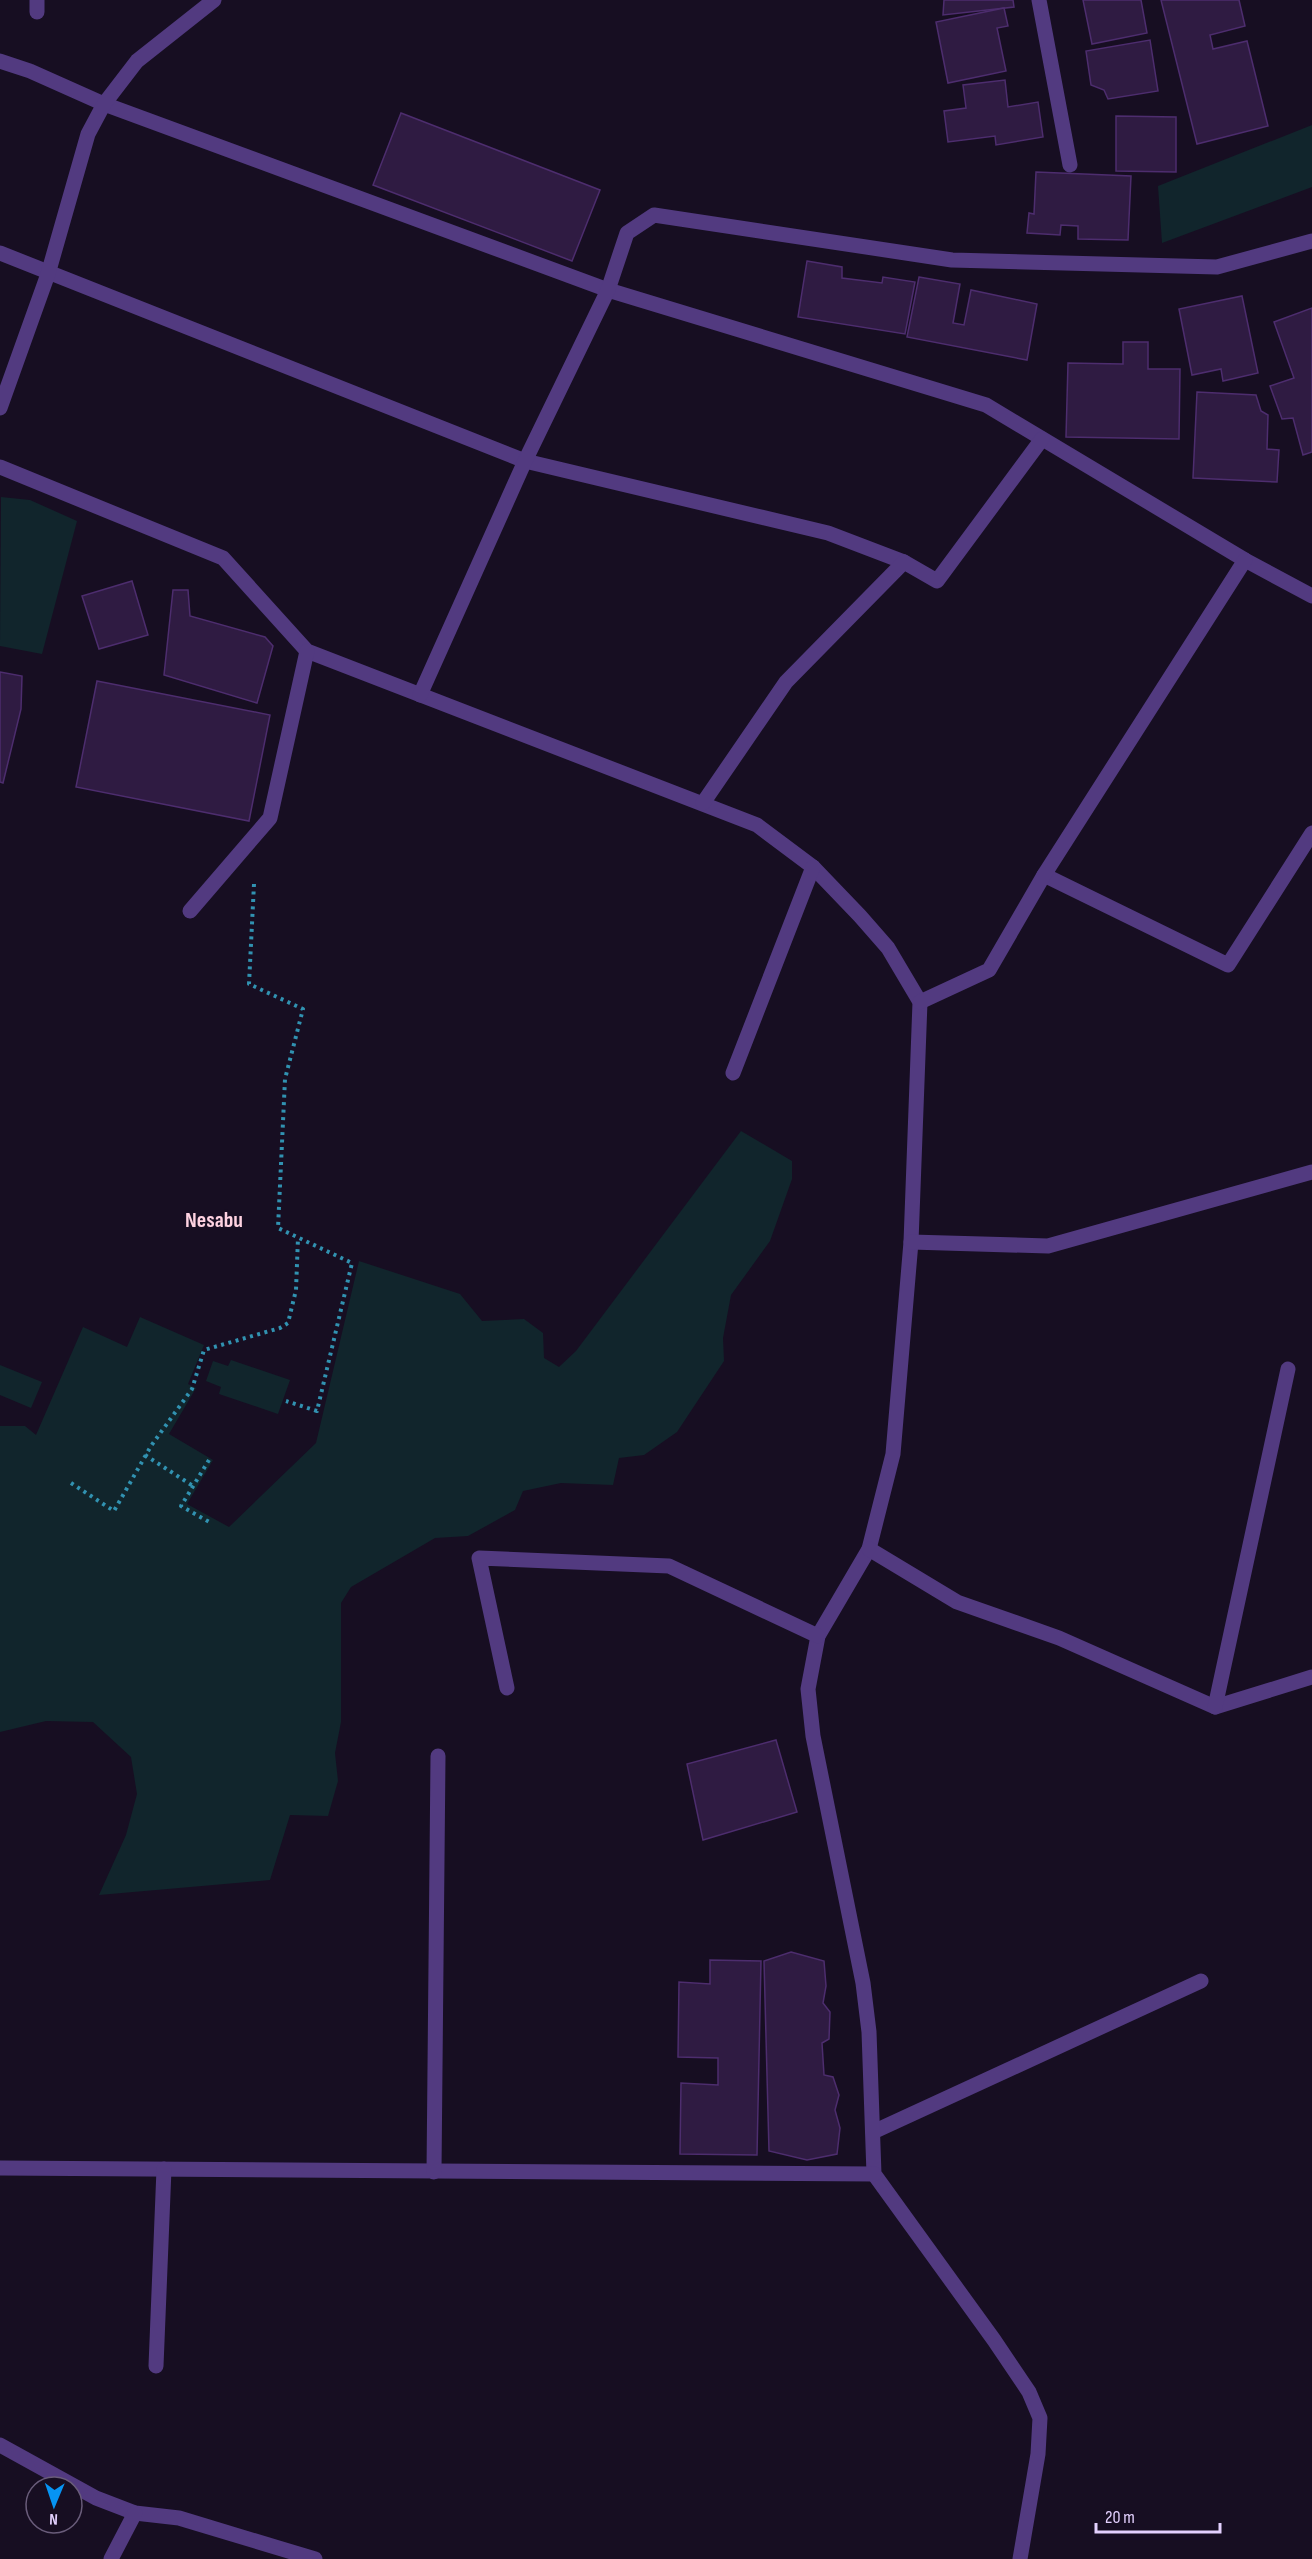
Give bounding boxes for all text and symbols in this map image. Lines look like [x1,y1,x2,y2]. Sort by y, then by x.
district label: Nesabu [185,1207,243,1234]
north arrow [24,2475,84,2535]
scale bar [1096,2496,1220,2534]
text: 20 m [1105,2507,1135,2528]
text: N [49,2509,58,2528]

